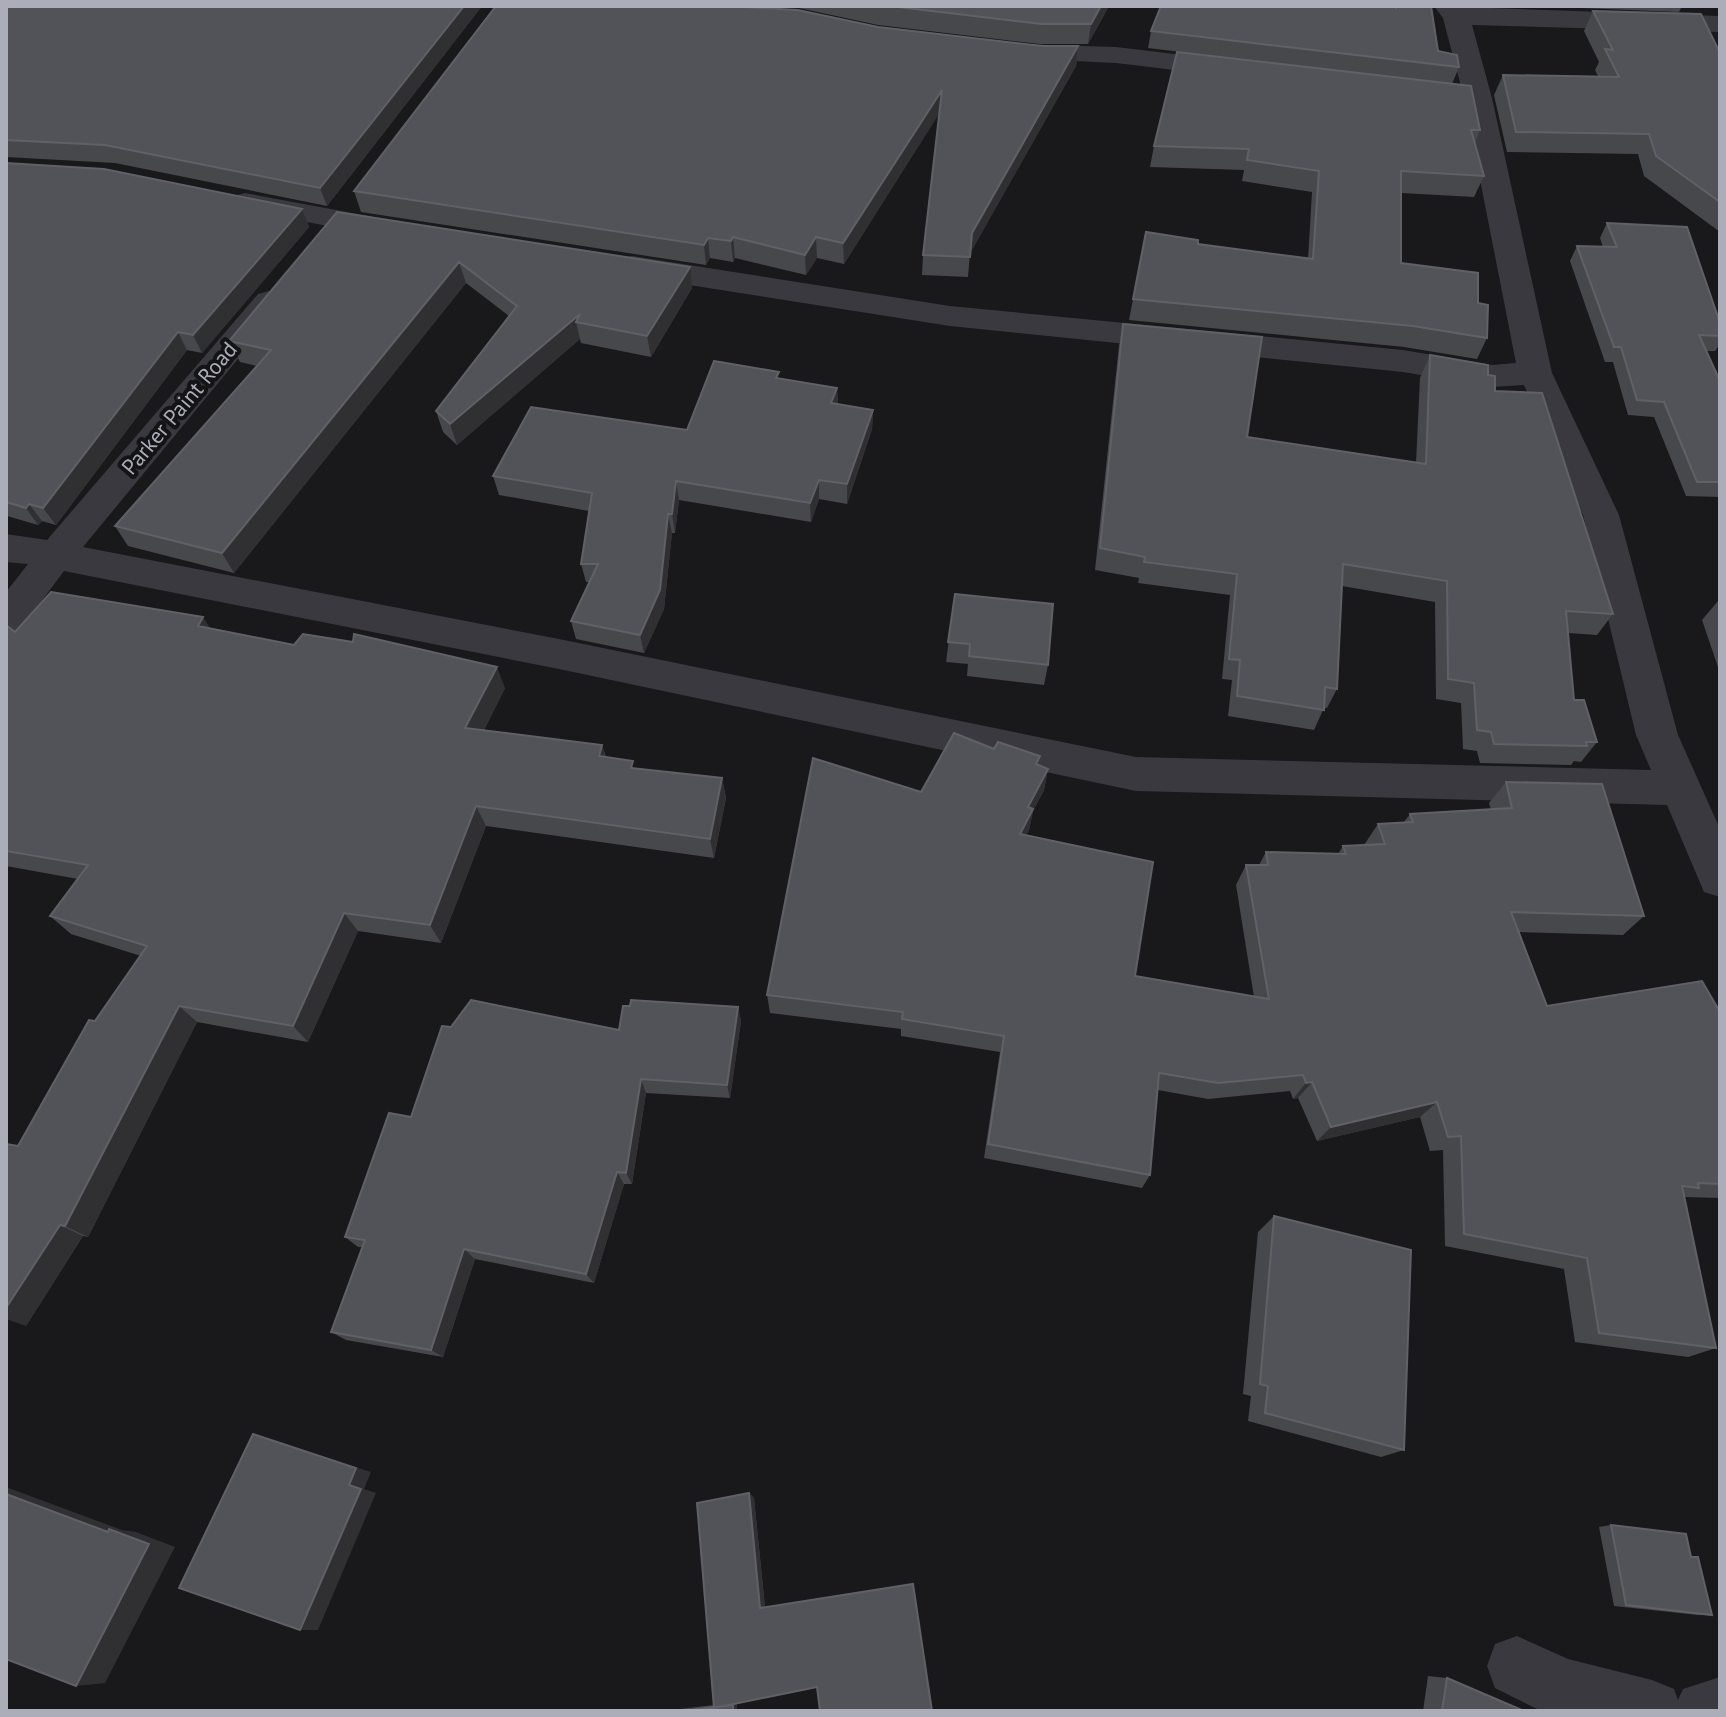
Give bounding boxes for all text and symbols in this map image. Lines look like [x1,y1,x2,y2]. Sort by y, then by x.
street label: Parker Paint Road [115,336,243,480]

